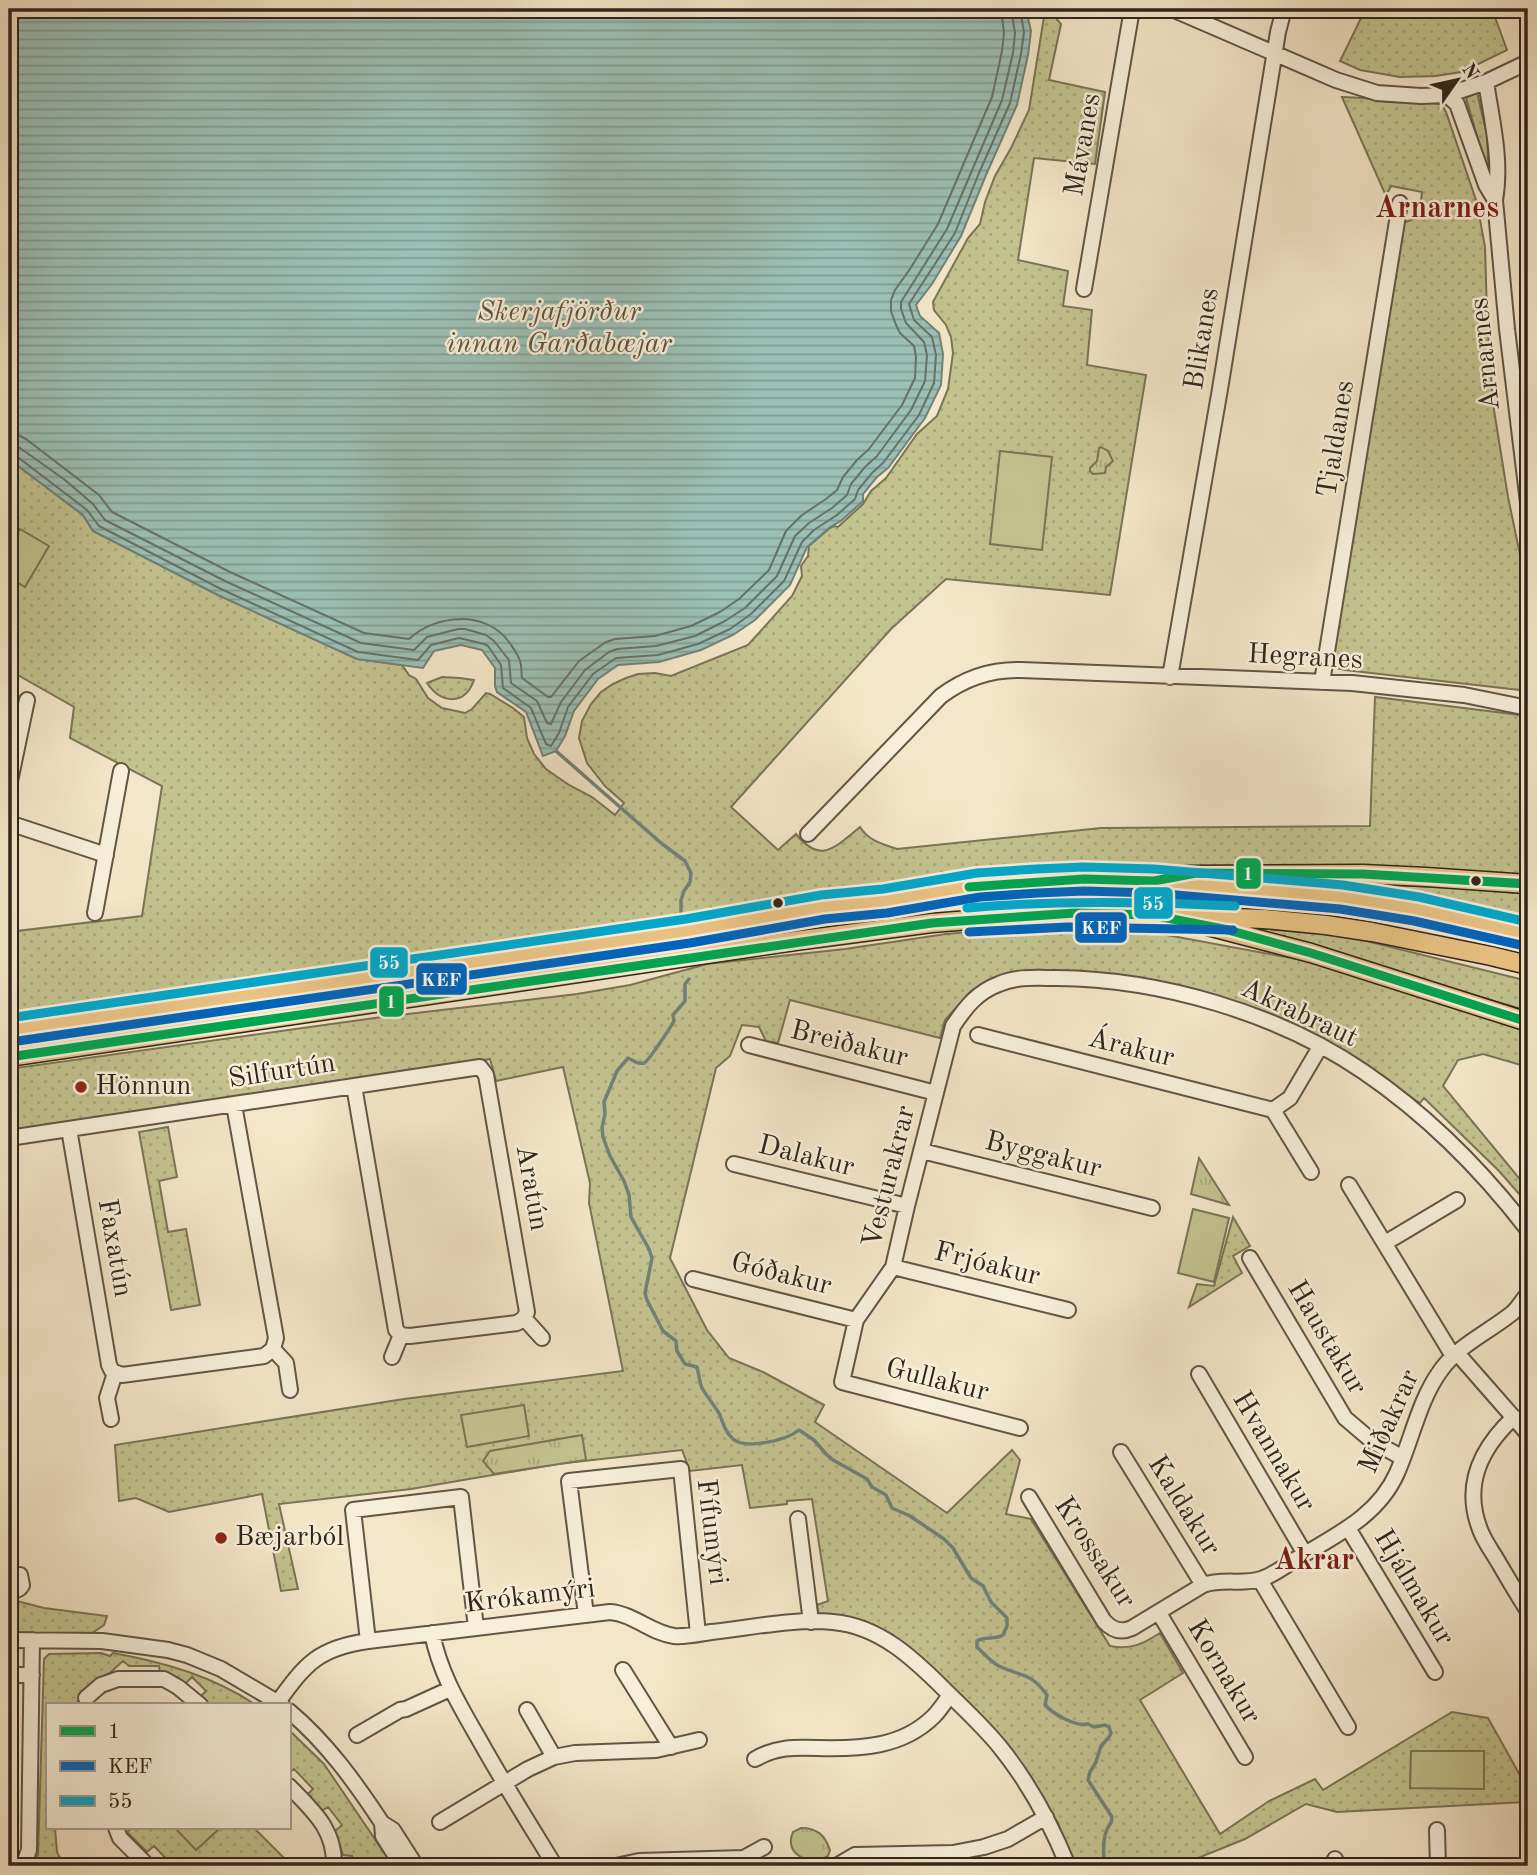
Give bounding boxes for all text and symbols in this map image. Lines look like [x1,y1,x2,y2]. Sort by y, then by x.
north arrow [1422,46,1492,116]
text: N [1457,61,1481,84]
street label: Mávanes [1061,91,1107,199]
district label: Arnarnes [1375,194,1499,224]
street label: Blikanes [1181,286,1225,392]
street label: Arnarnes [1466,296,1506,412]
park label: Skerjafjörður innan Garðabæjar [446,299,673,359]
street label: Tjaldanes [1314,378,1360,500]
street label: Hegranes [1247,641,1363,675]
line badge: 1 [1235,857,1262,890]
text: 1 [1242,866,1254,885]
unlabelled marker [1469,874,1483,888]
line badge: 55 [1133,886,1174,920]
unlabelled marker [771,896,785,910]
text: 55 [1142,896,1164,915]
line badge: KEF [1074,911,1128,944]
text: KEF [1081,920,1121,939]
line badge: 55 [369,946,409,979]
text: 55 [378,955,400,974]
line badge: KEF [415,962,468,996]
text: KEF [421,972,461,991]
street label: Akrabraut [1236,975,1362,1053]
line badge: 1 [378,985,405,1018]
text: 1 [385,994,397,1013]
street label: Breiðakur [787,1017,911,1073]
street label: Árakur [1085,1020,1178,1073]
street label: Silfurtún [226,1050,338,1094]
place label: Hönnun [95,1073,191,1101]
marker: Hönnun [73,1079,89,1095]
street label: Vesturakrar [859,1103,921,1251]
street label: Byggakur [982,1128,1104,1184]
street label: Dalakur [755,1132,857,1182]
street label: Aratún [510,1143,552,1233]
street label: Faxatún [92,1197,136,1299]
street label: Frjóakur [931,1238,1043,1292]
street label: Góðakur [728,1249,834,1301]
street label: Haustakur [1281,1276,1371,1400]
street label: Gullakur [883,1355,991,1407]
street label: Miðakrar [1355,1366,1425,1478]
street label: Hvannakur [1226,1387,1320,1517]
street label: Kaldakur [1141,1451,1225,1561]
street label: Fífumýri [691,1477,731,1587]
street label: Krossakur [1048,1493,1140,1613]
place label: Bæjarból [235,1524,344,1552]
street label: Hjálmakur [1368,1525,1458,1651]
marker: Bæjarból [213,1530,229,1546]
district label: Akrar [1274,1546,1354,1576]
street label: Krókamýri [463,1575,597,1619]
street label: Kornakur [1181,1615,1265,1729]
legend [46,1703,290,1829]
text: 1 [108,1722,120,1743]
text: KEF [108,1757,153,1778]
text: 55 [108,1792,132,1813]

